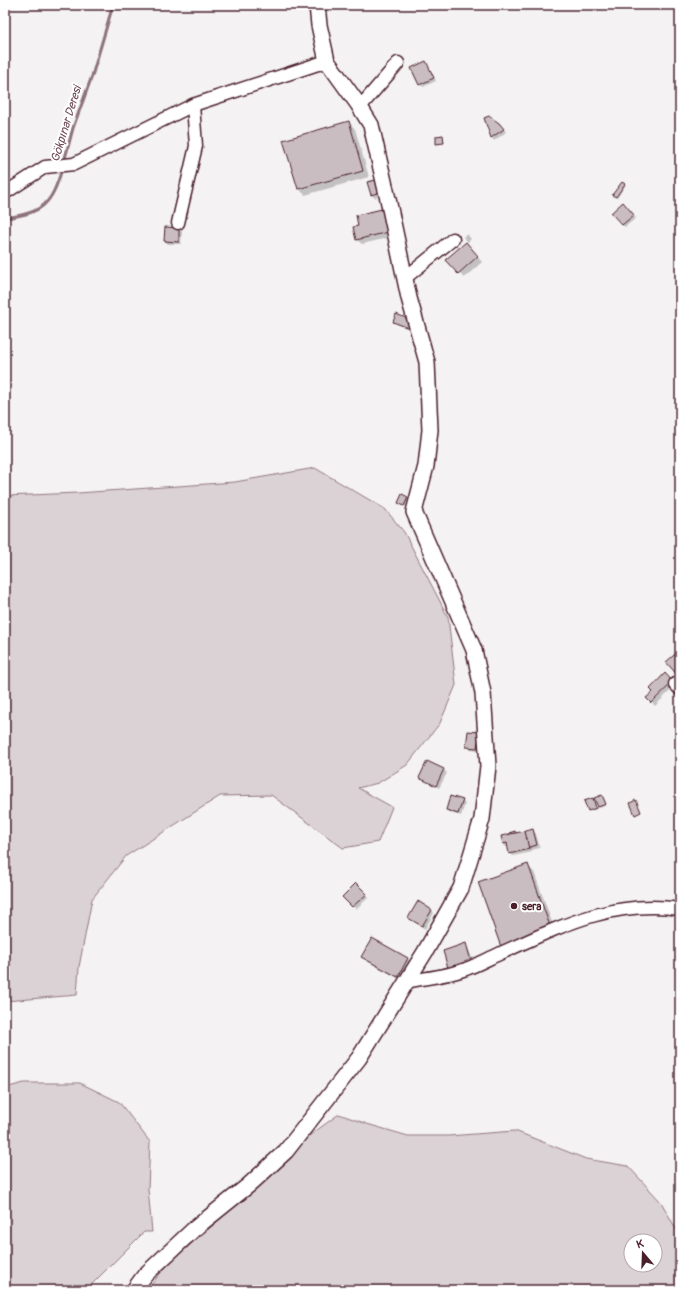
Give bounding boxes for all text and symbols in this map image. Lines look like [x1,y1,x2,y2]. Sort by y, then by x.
water label: Gökpınar Deresi [48,83,86,164]
place label: sera [522,900,541,913]
marker: sera [509,901,519,911]
north arrow [623,1233,663,1273]
text: K [635,1237,646,1251]

